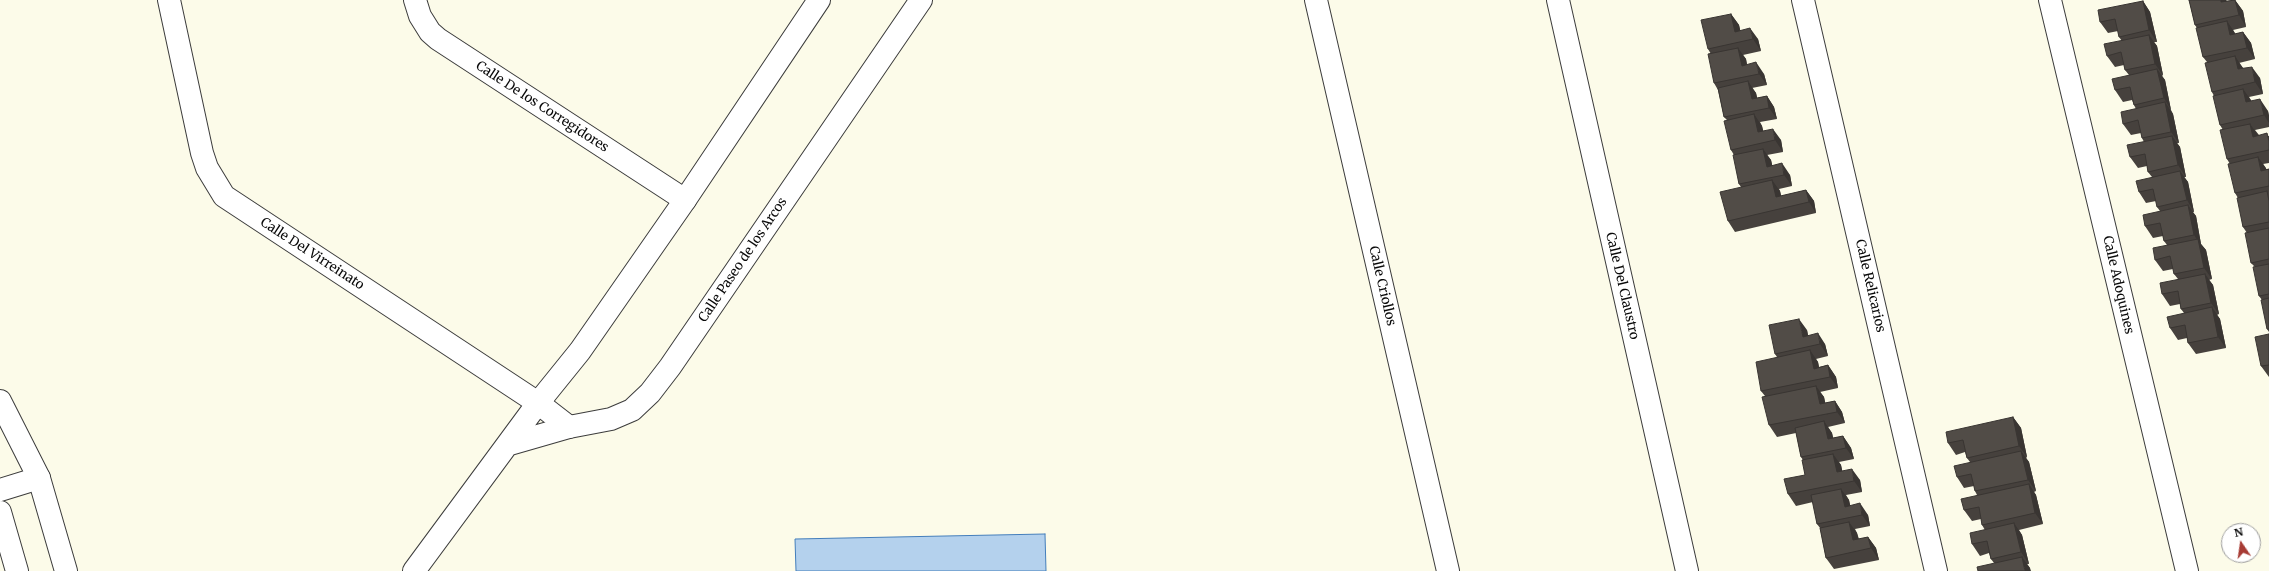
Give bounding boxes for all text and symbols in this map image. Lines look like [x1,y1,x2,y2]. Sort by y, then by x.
street label: Calle De los Corregidores [473,58,611,156]
street label: Calle Paseo de los Arcos [695,195,791,325]
street label: Calle Del Virreinato [257,215,367,293]
street label: Calle Del Claustro [1602,231,1642,341]
street label: Calle Adoquines [2099,234,2137,336]
street label: Calle Relicarios [1852,238,1888,334]
street label: Calle Criollos [1365,245,1399,327]
north arrow [2221,523,2261,563]
text: N [2233,524,2244,540]

